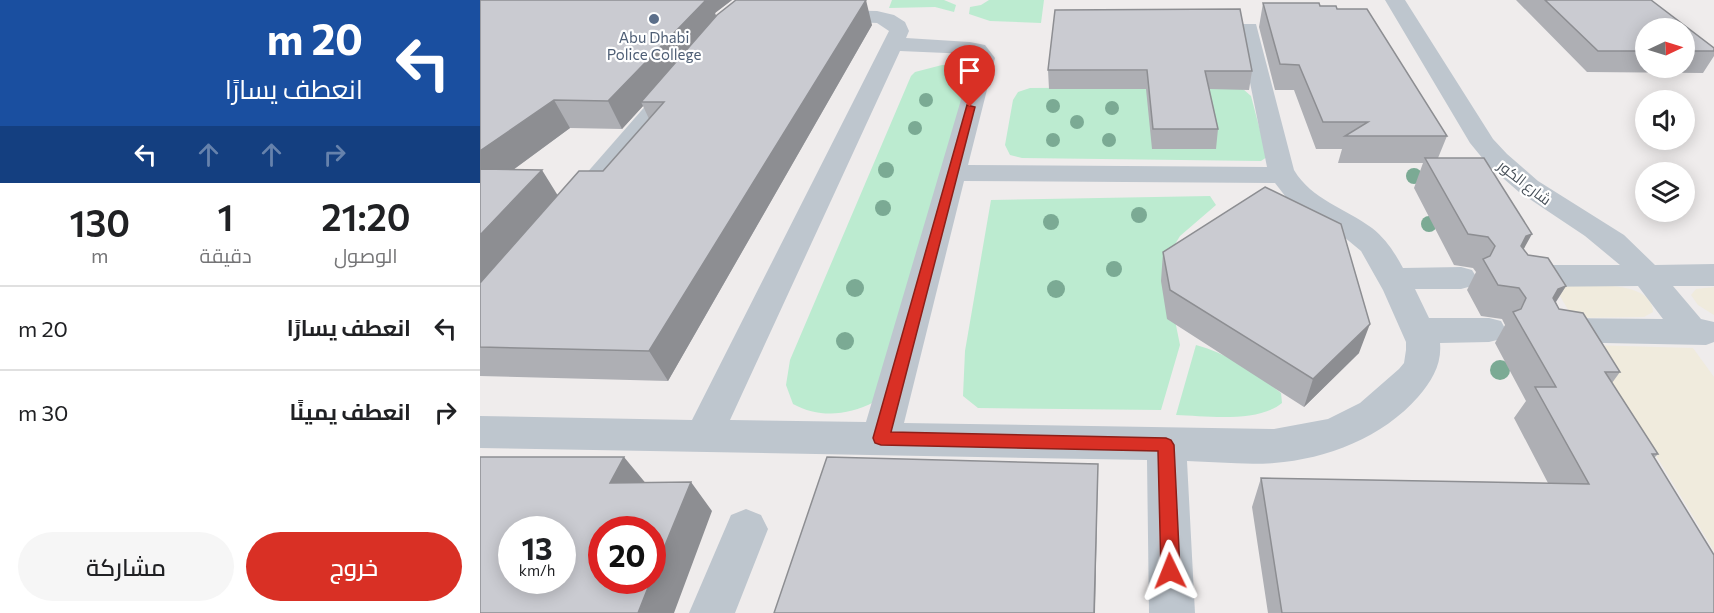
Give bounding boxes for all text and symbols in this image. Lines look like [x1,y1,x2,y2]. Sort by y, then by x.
text: 20 m [267,12,363,64]
marker: Abu Dhabi Police College [647,12,661,26]
north arrow [1635,18,1695,78]
map controls [1635,18,1695,222]
icon: left [384,24,462,102]
place label: Abu Dhabi Police College [607,28,701,63]
pin [944,45,995,107]
icon: arrive [953,54,986,87]
text: انعطف يسارًا [225,72,363,105]
button: sound [1635,90,1695,150]
icon: left [129,138,162,171]
icon: ahead [192,138,225,171]
icon: ahead [255,138,288,171]
icon: right [318,138,351,171]
street label: شارع الكور [1492,155,1555,211]
button: layers [1635,162,1695,222]
text: 1 [218,194,234,238]
text: 21:20 [321,194,411,238]
text: 130 [70,200,130,244]
text: m [91,243,109,267]
text: دقيقة [200,243,252,267]
text: الوصول [334,243,398,267]
icon: left [429,312,462,345]
text: انعطف يسارًا [287,314,411,341]
text: 20 m [18,315,68,342]
icon: right [429,396,462,429]
text: انعطف يمينًا [290,398,411,425]
text: 30 m [18,399,68,426]
speed limit sign: 20 [588,516,666,594]
text: 13 [521,529,553,566]
button: مشاركة [18,532,234,601]
button: خروج [246,532,462,601]
position arrow [1138,539,1202,603]
text: km/h [519,561,555,579]

